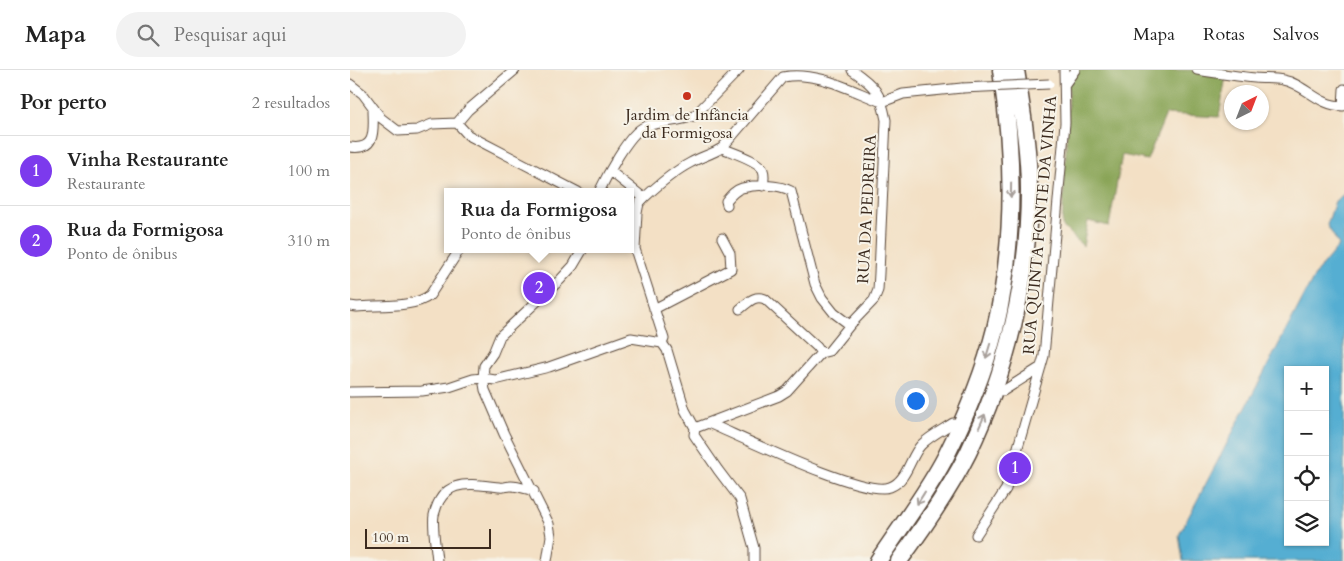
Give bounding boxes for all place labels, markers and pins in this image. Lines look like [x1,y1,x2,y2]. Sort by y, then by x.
marker: Jardim de Infância da Formigosa [681,90,693,102]
place label: Jardim de Infância da Formigosa [623,104,749,144]
pin: 2 [523,269,555,307]
pin: 1 [999,449,1031,487]

